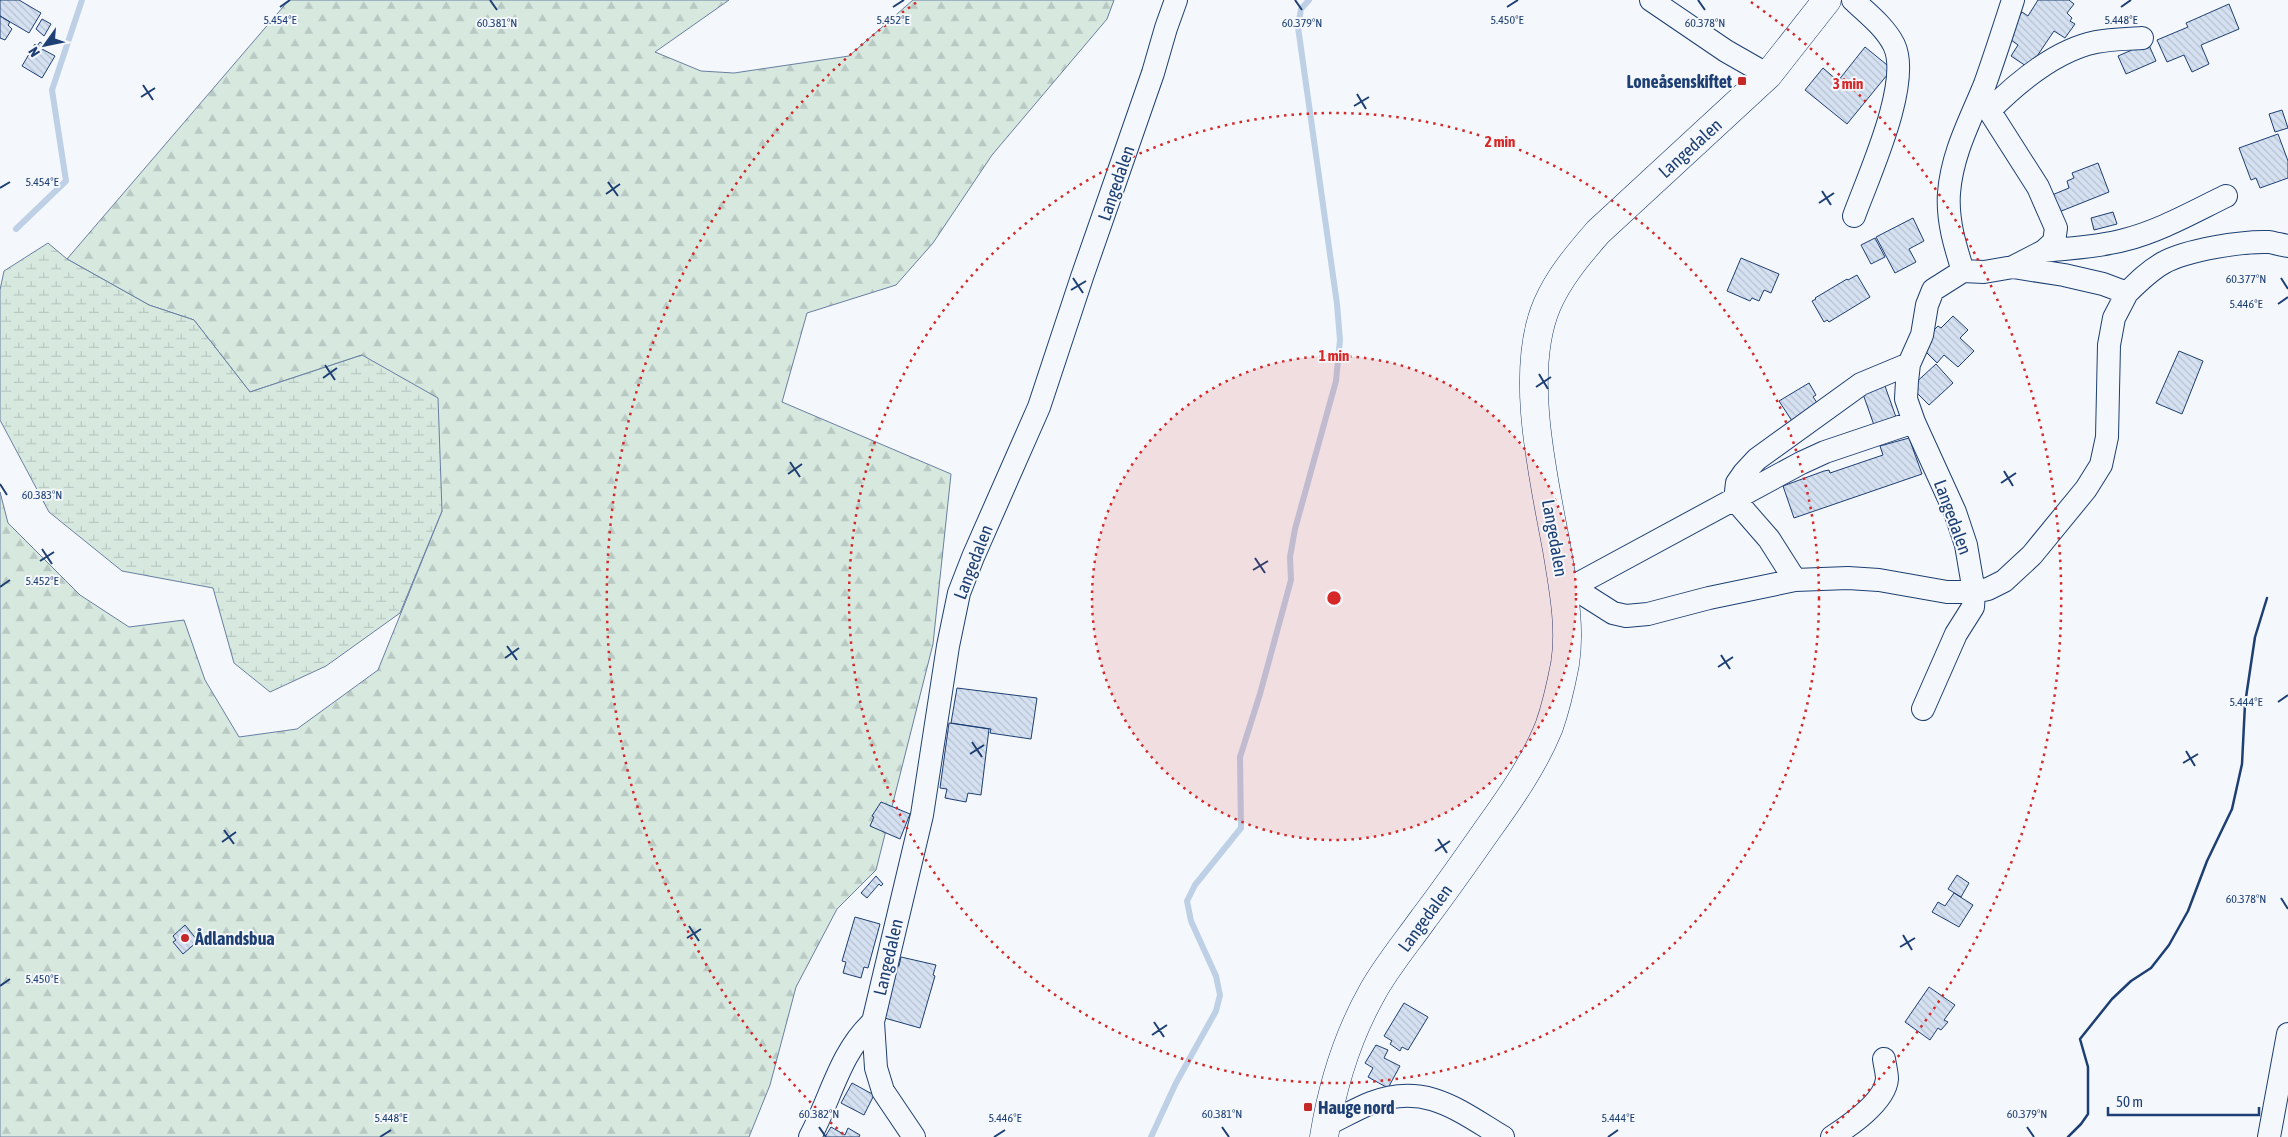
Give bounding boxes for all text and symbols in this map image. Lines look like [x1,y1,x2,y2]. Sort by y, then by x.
text: 5.454°E [263,13,297,27]
text: 5.452°E [876,13,910,27]
text: 5.450°E [1490,13,1524,27]
text: 5.448°E [2104,13,2138,27]
text: 60.381°N [477,16,517,30]
text: 60.379°N [1282,16,1322,30]
text: 60.378°N [1685,16,1725,30]
north arrow [20,20,70,70]
text: N [25,44,43,60]
place label: Loneåsenskiftet [1626,71,1733,92]
marker: Loneåsenskiftet [1736,75,1748,87]
text: 3 min [1833,75,1863,92]
street label: Langedalen [1654,114,1726,182]
text: 2 min [1485,133,1515,150]
street label: Langedalen [1093,143,1139,223]
text: 5.454°E [25,175,59,189]
text: 60.377°N [2226,272,2266,286]
text: 5.446°E [2229,297,2263,311]
text: 1 min [1319,347,1349,364]
street label: Langedalen [1930,477,1976,557]
text: 60.383°N [22,488,62,502]
street label: Langedalen [1538,498,1572,578]
street label: Langedalen [949,522,997,602]
text: 5.452°E [25,574,59,588]
centre of rings [1325,589,1343,607]
text: 5.444°E [2229,695,2263,709]
street label: Langedalen [1394,880,1456,956]
text: 60.378°N [2226,892,2266,906]
street label: Langedalen [869,917,907,997]
place label: Ådlandsbua [194,927,275,949]
marker: Ådlandsbua [179,932,191,944]
text: 5.450°E [25,972,59,986]
scale bar [2108,1084,2259,1116]
text: 50 m [2116,1093,2143,1110]
place label: Hauge nord [1318,1097,1395,1118]
marker: Hauge nord [1302,1101,1314,1113]
text: 60.382°N [799,1107,839,1121]
text: 60.381°N [1202,1107,1242,1121]
text: 60.379°N [2007,1107,2047,1121]
text: 5.448°E [374,1111,408,1125]
text: 5.446°E [988,1111,1022,1125]
text: 5.444°E [1601,1111,1635,1125]

